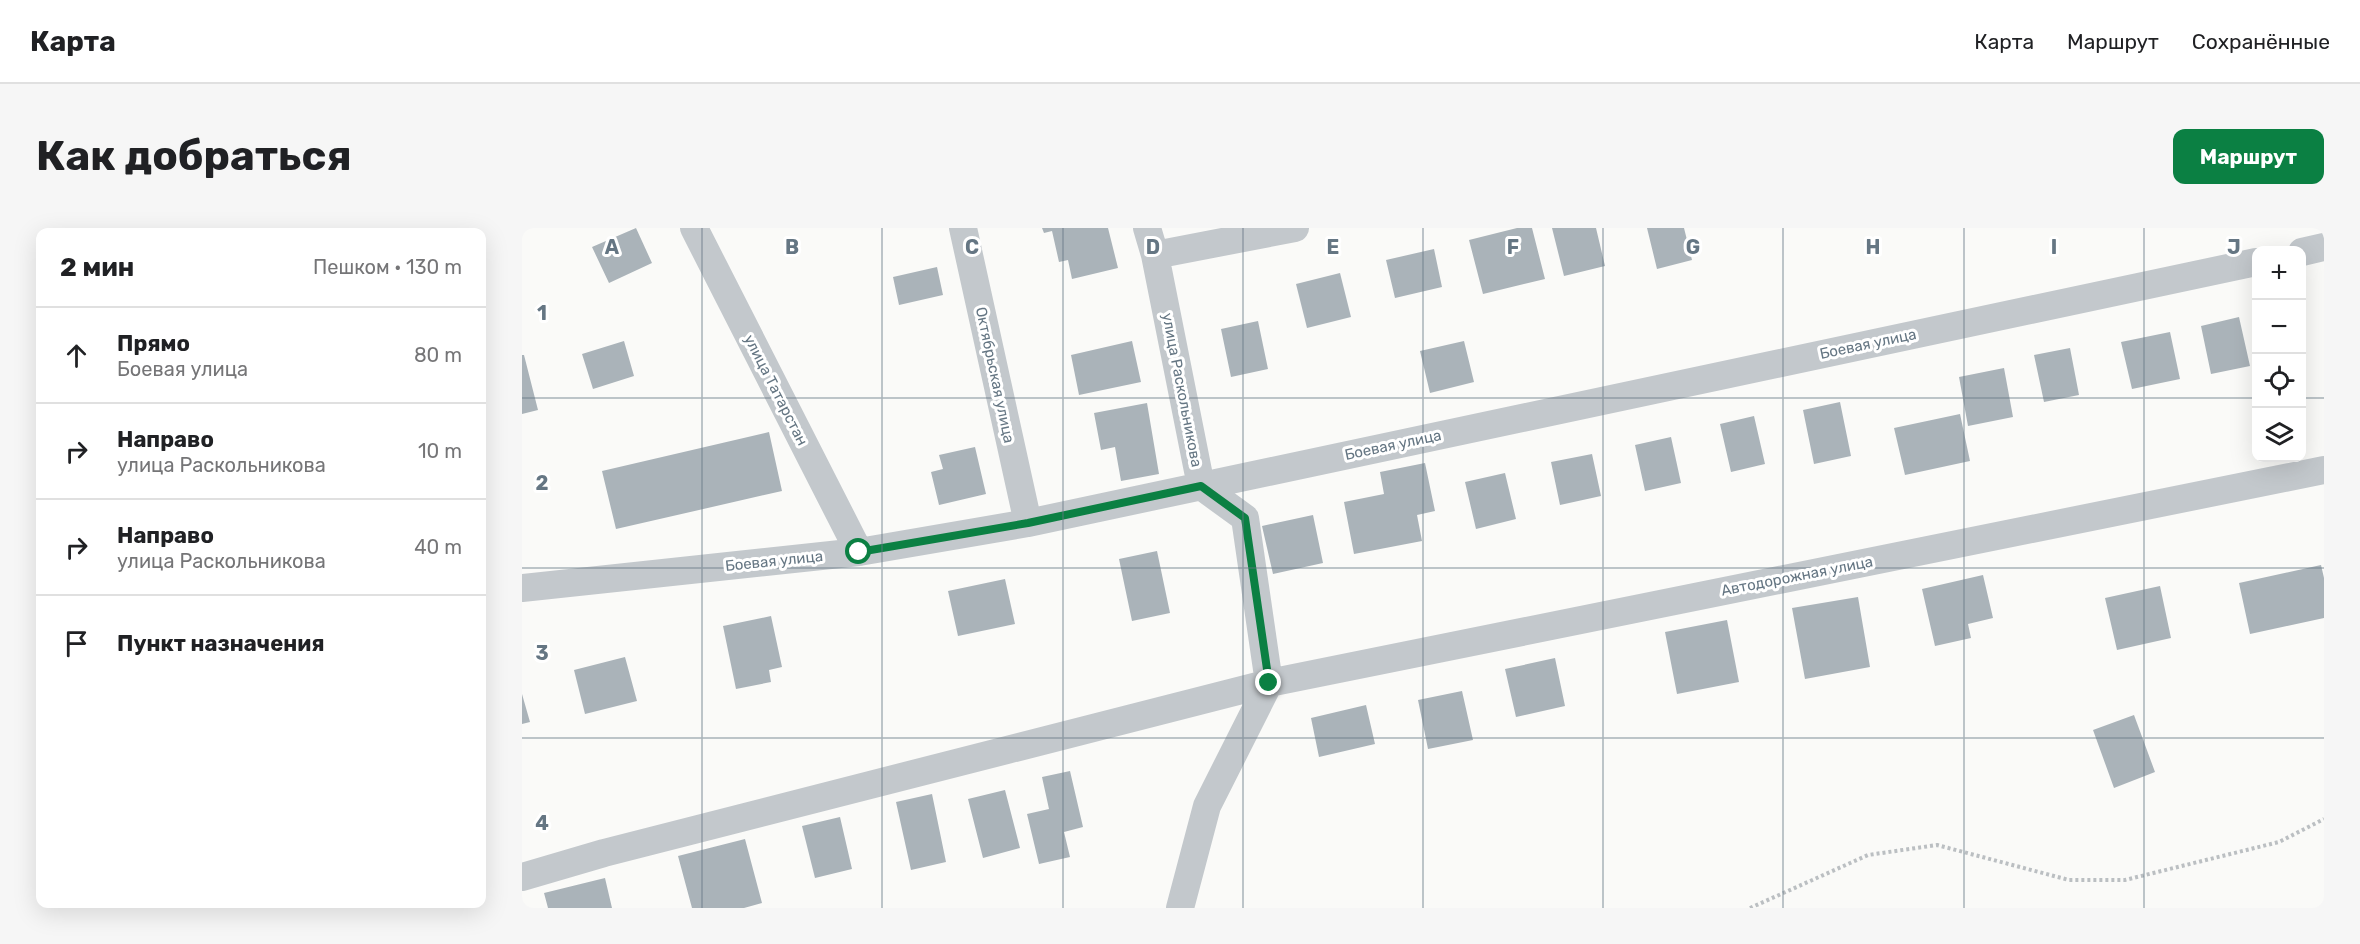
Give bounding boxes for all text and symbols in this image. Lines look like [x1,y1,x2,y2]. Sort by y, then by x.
text: Карта [30,25,116,58]
text: Карта [1974,29,2034,54]
text: Маршрут [2067,29,2159,54]
text: Сохранённые [2192,29,2330,54]
button: Маршрут [2173,129,2324,184]
text: Как добраться [36,131,352,181]
text: A [605,235,620,259]
text: B [785,235,799,259]
text: C [965,235,979,259]
text: D [1146,235,1160,259]
text: E [1327,235,1339,259]
text: F [1507,235,1519,259]
text: G [1686,235,1700,259]
text: H [1866,235,1880,259]
text: I [2051,235,2057,259]
text: J [2227,235,2241,259]
map controls [2252,246,2306,462]
button: + [2252,246,2306,300]
text: 2 мин [60,252,134,283]
text: Пешком · 130 m [313,255,462,279]
button: − [2252,300,2306,354]
text: 1 [537,301,547,325]
street label: Октябрьская улица [972,305,1018,445]
street label: улица Раскольникова [1158,311,1206,469]
street label: Боевая улица [1818,325,1918,363]
text: Прямо [117,330,190,357]
street label: улица Татарстан [740,332,812,448]
icon: ahead [60,339,93,372]
text: 80 m [414,343,462,367]
button: locate [2252,354,2306,408]
text: Боевая улица [117,357,248,381]
button: layers [2252,408,2306,462]
text: Направо [117,426,214,453]
street label: Боевая улица [1343,426,1443,464]
icon: right [60,435,93,468]
text: 10 m [418,439,462,463]
text: улица Раскольникова [117,453,326,477]
text: 2 [536,471,549,495]
text: Направо [117,522,214,549]
icon: right [60,531,93,564]
text: 40 m [414,535,462,559]
route start [845,538,871,564]
street label: Боевая улица [724,547,824,575]
text: улица Раскольникова [117,549,326,573]
street label: Автодорожная улица [1720,552,1874,600]
icon: arrive [60,627,93,660]
text: Пункт назначения [117,630,325,657]
text: 3 [535,641,549,665]
route end [1255,669,1281,695]
text: 4 [535,811,549,835]

